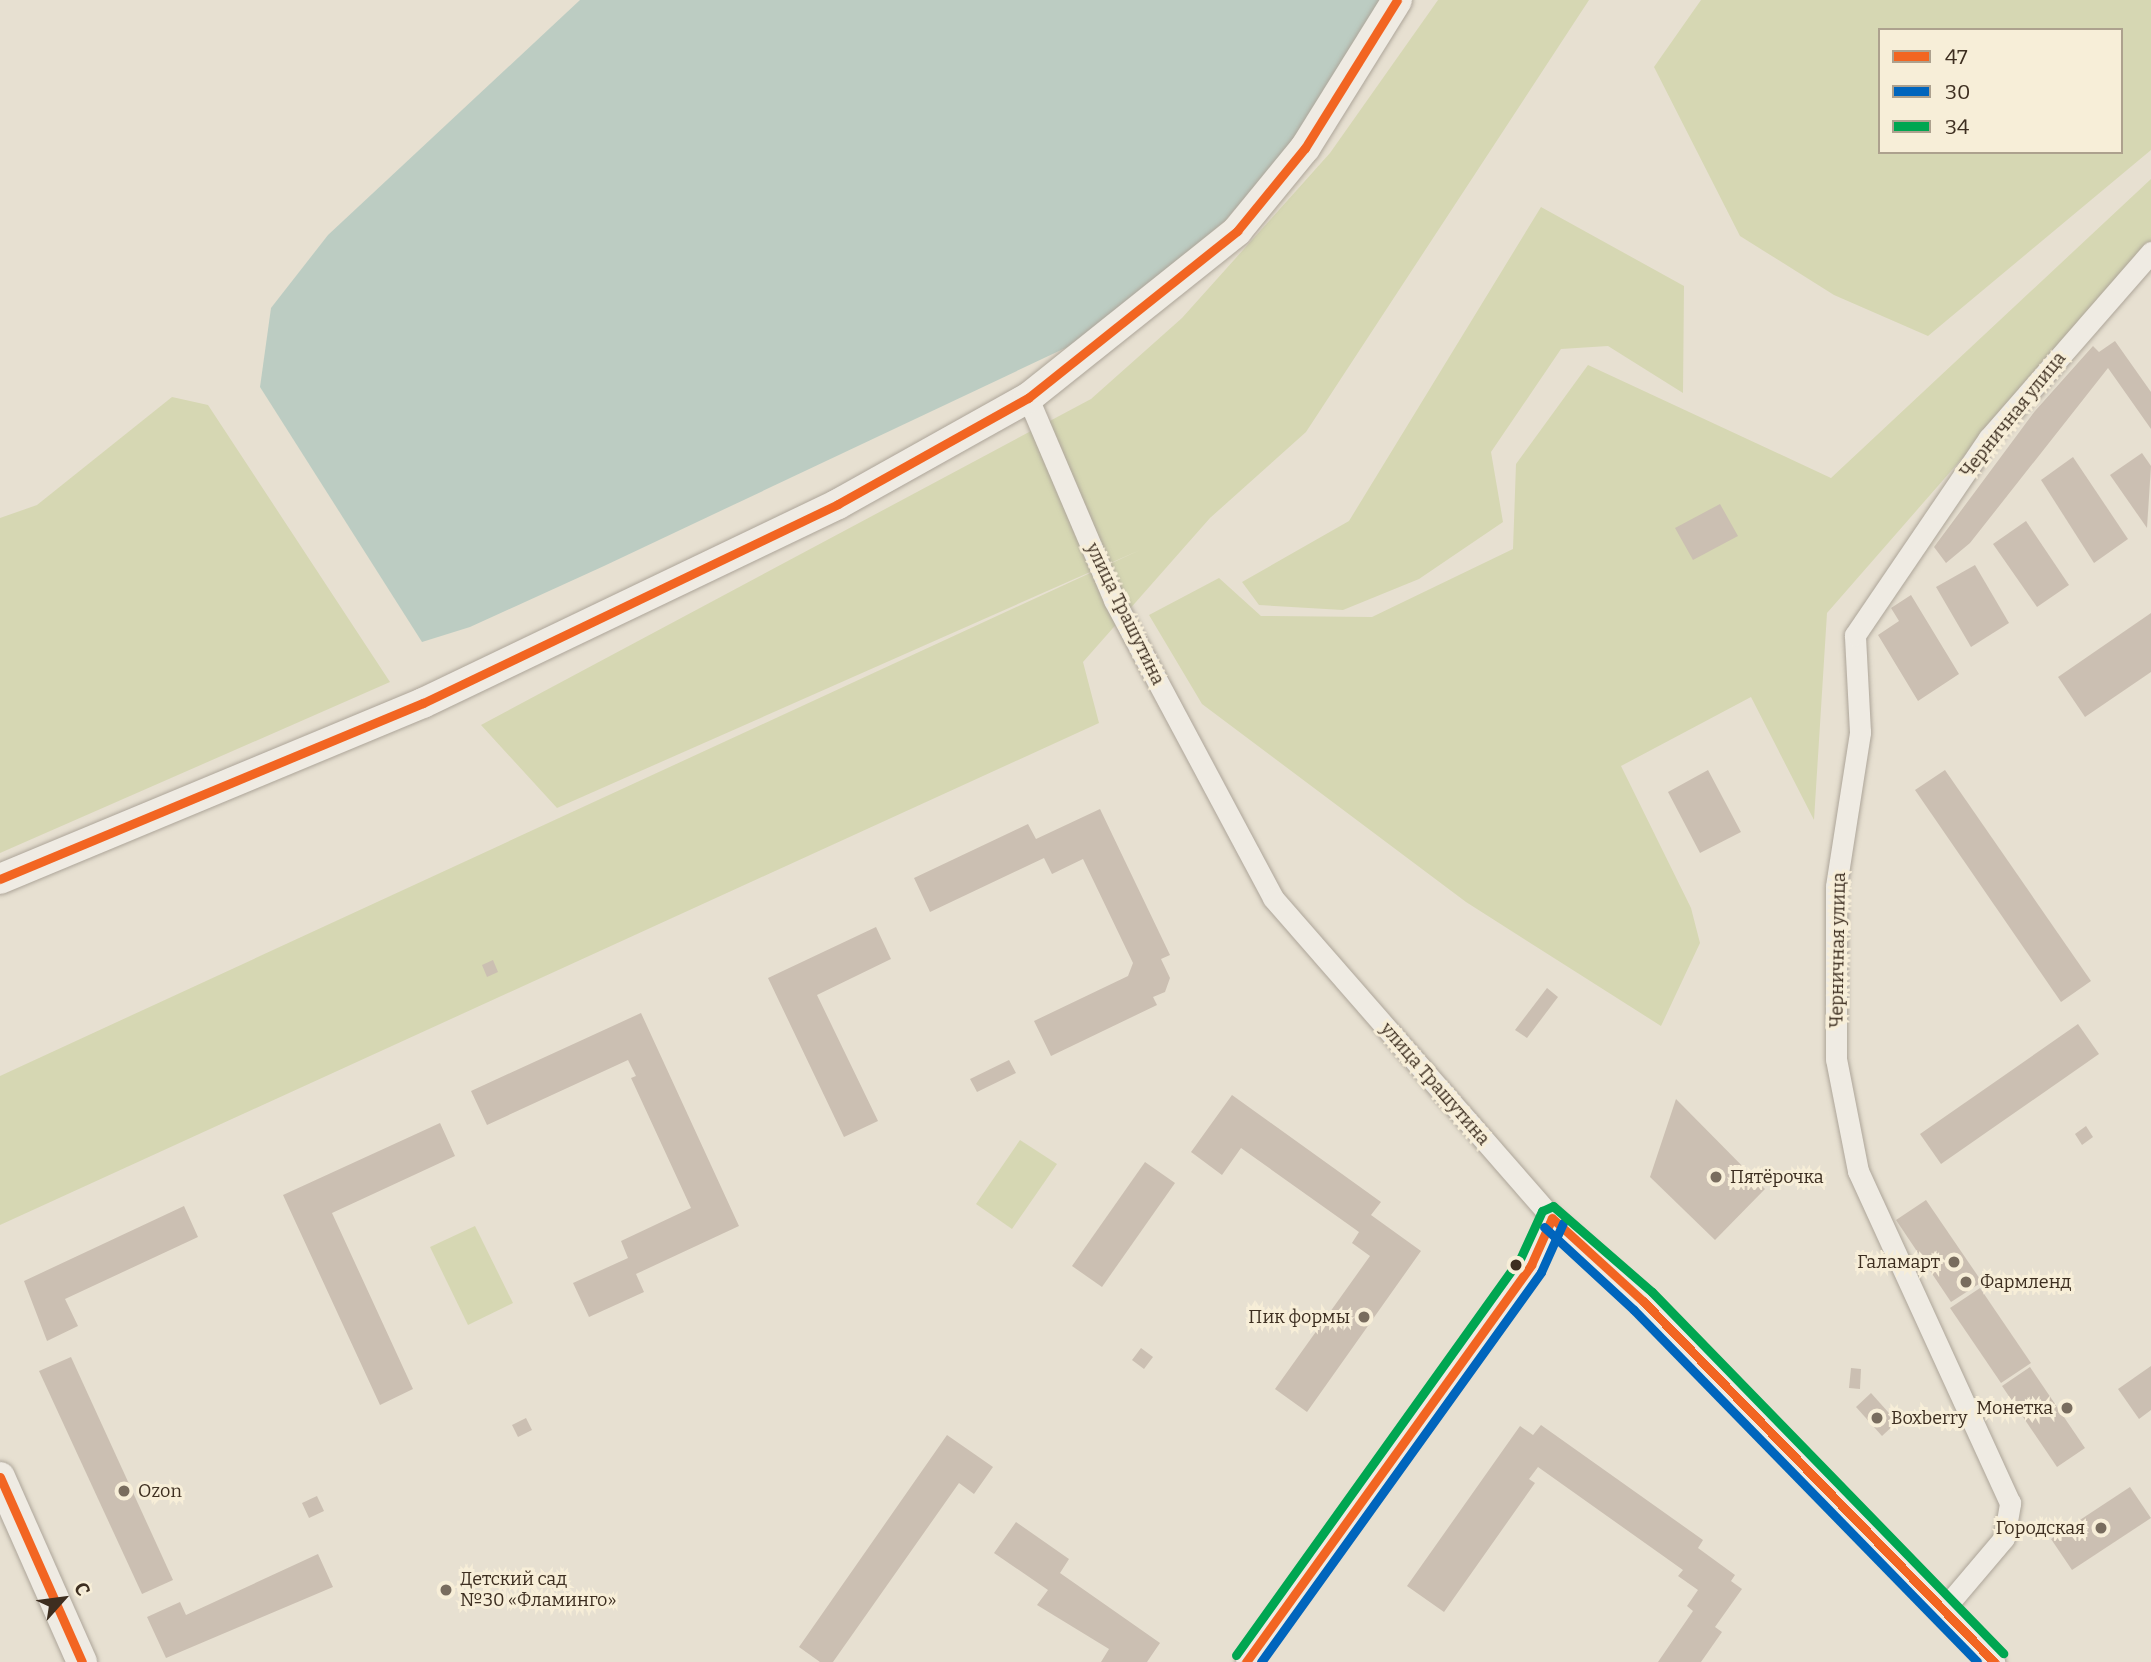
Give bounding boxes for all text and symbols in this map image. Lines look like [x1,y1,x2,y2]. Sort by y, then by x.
legend [1878,28,2123,154]
text: 47 [1945,44,1968,70]
text: 30 [1945,79,1970,105]
text: 34 [1945,114,1969,140]
street label: Черничная улица [1956,348,2070,482]
street label: улица Трашутина [1081,539,1169,689]
street label: Черничная улица [1826,872,1850,1028]
street label: улица Трашутина [1376,1018,1494,1150]
place label: Пятёрочка [1730,1166,1824,1188]
marker: Пятёрочка [1708,1169,1724,1185]
place label: Галамарт [1857,1251,1940,1273]
marker: Галамарт [1946,1254,1962,1270]
unlabelled marker [1509,1258,1523,1272]
place label: Фармленд [1980,1271,2071,1293]
marker: Фармленд [1958,1274,1974,1290]
place label: Пик формы [1248,1306,1350,1328]
marker: Пик формы [1356,1309,1372,1325]
place label: Монетка [1976,1397,2053,1419]
marker: Монетка [2059,1400,2075,1416]
place label: Boxberry [1891,1407,1967,1429]
marker: Boxberry [1869,1410,1885,1426]
place label: Ozon [138,1480,182,1502]
marker: Ozon [116,1483,132,1499]
place label: Городская [1996,1517,2085,1539]
marker: Городская [2091,1518,2111,1538]
north arrow [28,1564,98,1634]
place label: Детский сад №30 «Фламинго» [460,1569,616,1612]
text: С [69,1578,95,1600]
marker: Детский сад №30 «Фламинго» [438,1582,454,1598]

